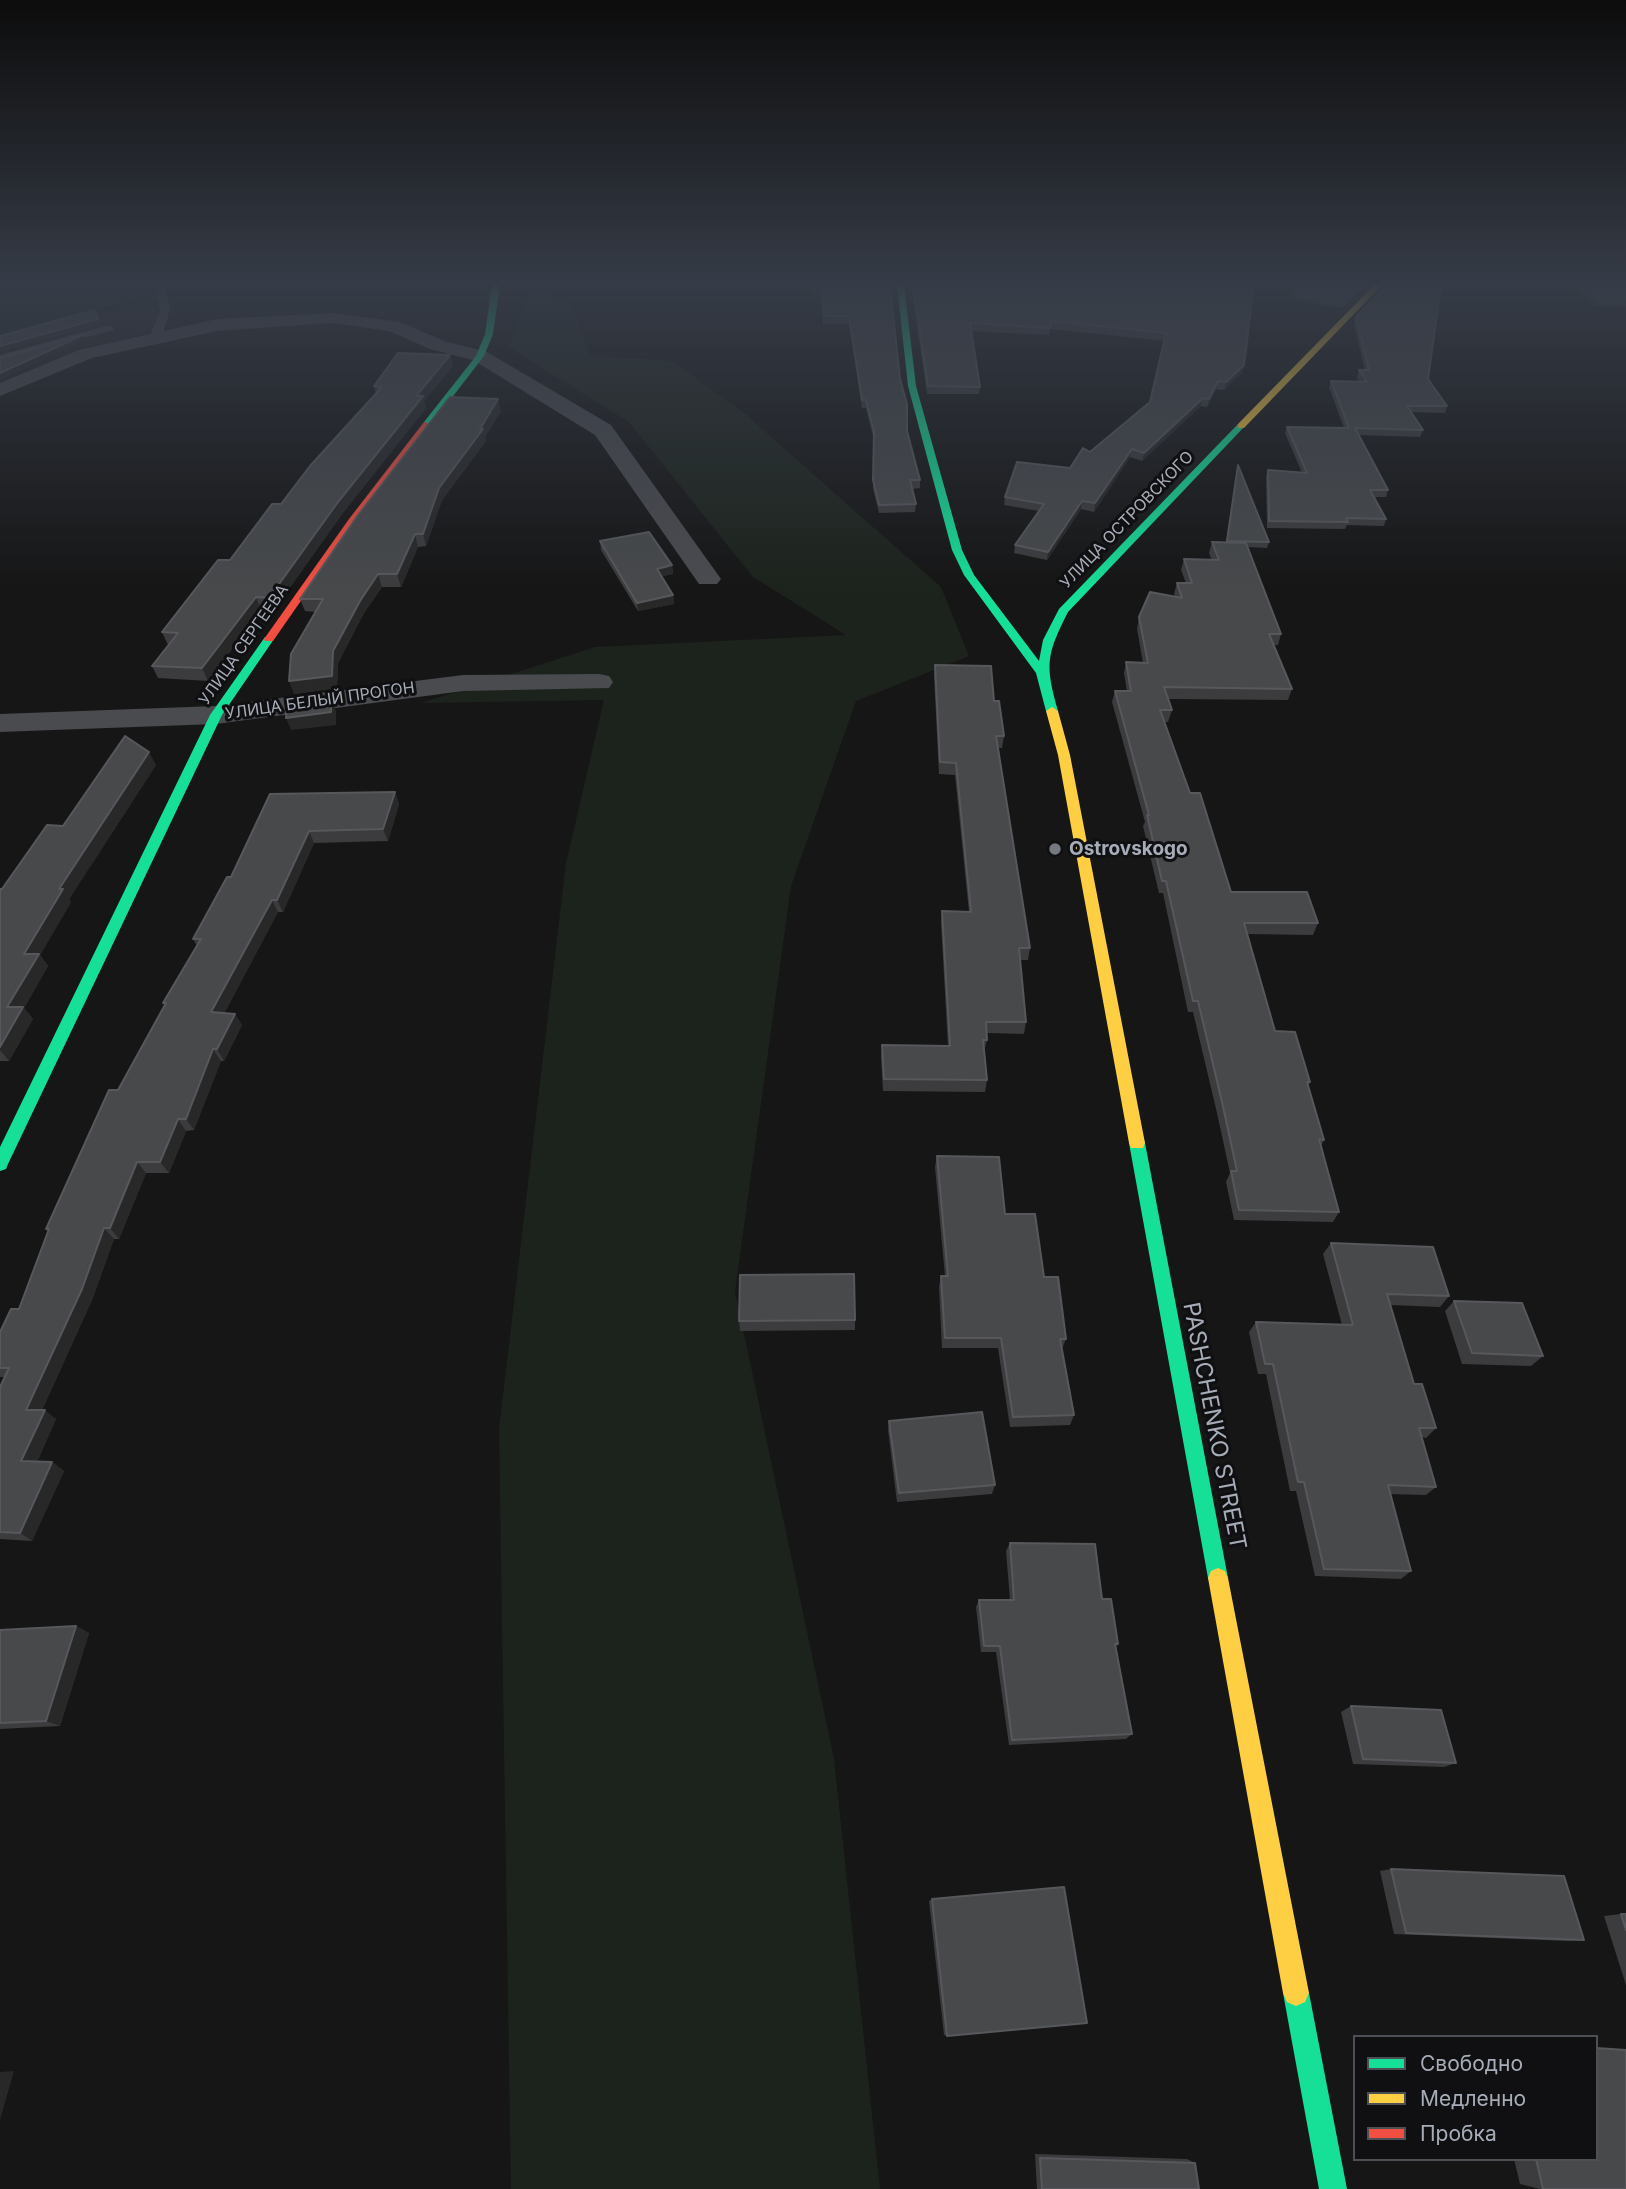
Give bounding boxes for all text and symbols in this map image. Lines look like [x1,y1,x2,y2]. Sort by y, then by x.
street label: УЛИЦА ОСТРОВСКОГО [1056,447,1198,593]
street label: УЛИЦА СЕРГЕЕВА [195,581,293,709]
street label: УЛИЦА БЕЛЫЙ ПРОГОН [224,678,416,724]
place label: Ostrovskogo [1069,838,1188,860]
marker: Ostrovskogo [1047,841,1063,857]
street label: PASHCHENKO STREET [1176,1300,1252,1552]
legend [1353,2035,1598,2161]
text: Свободно [1420,2051,1523,2076]
text: Медленно [1420,2086,1526,2111]
text: Пробка [1420,2121,1497,2146]

